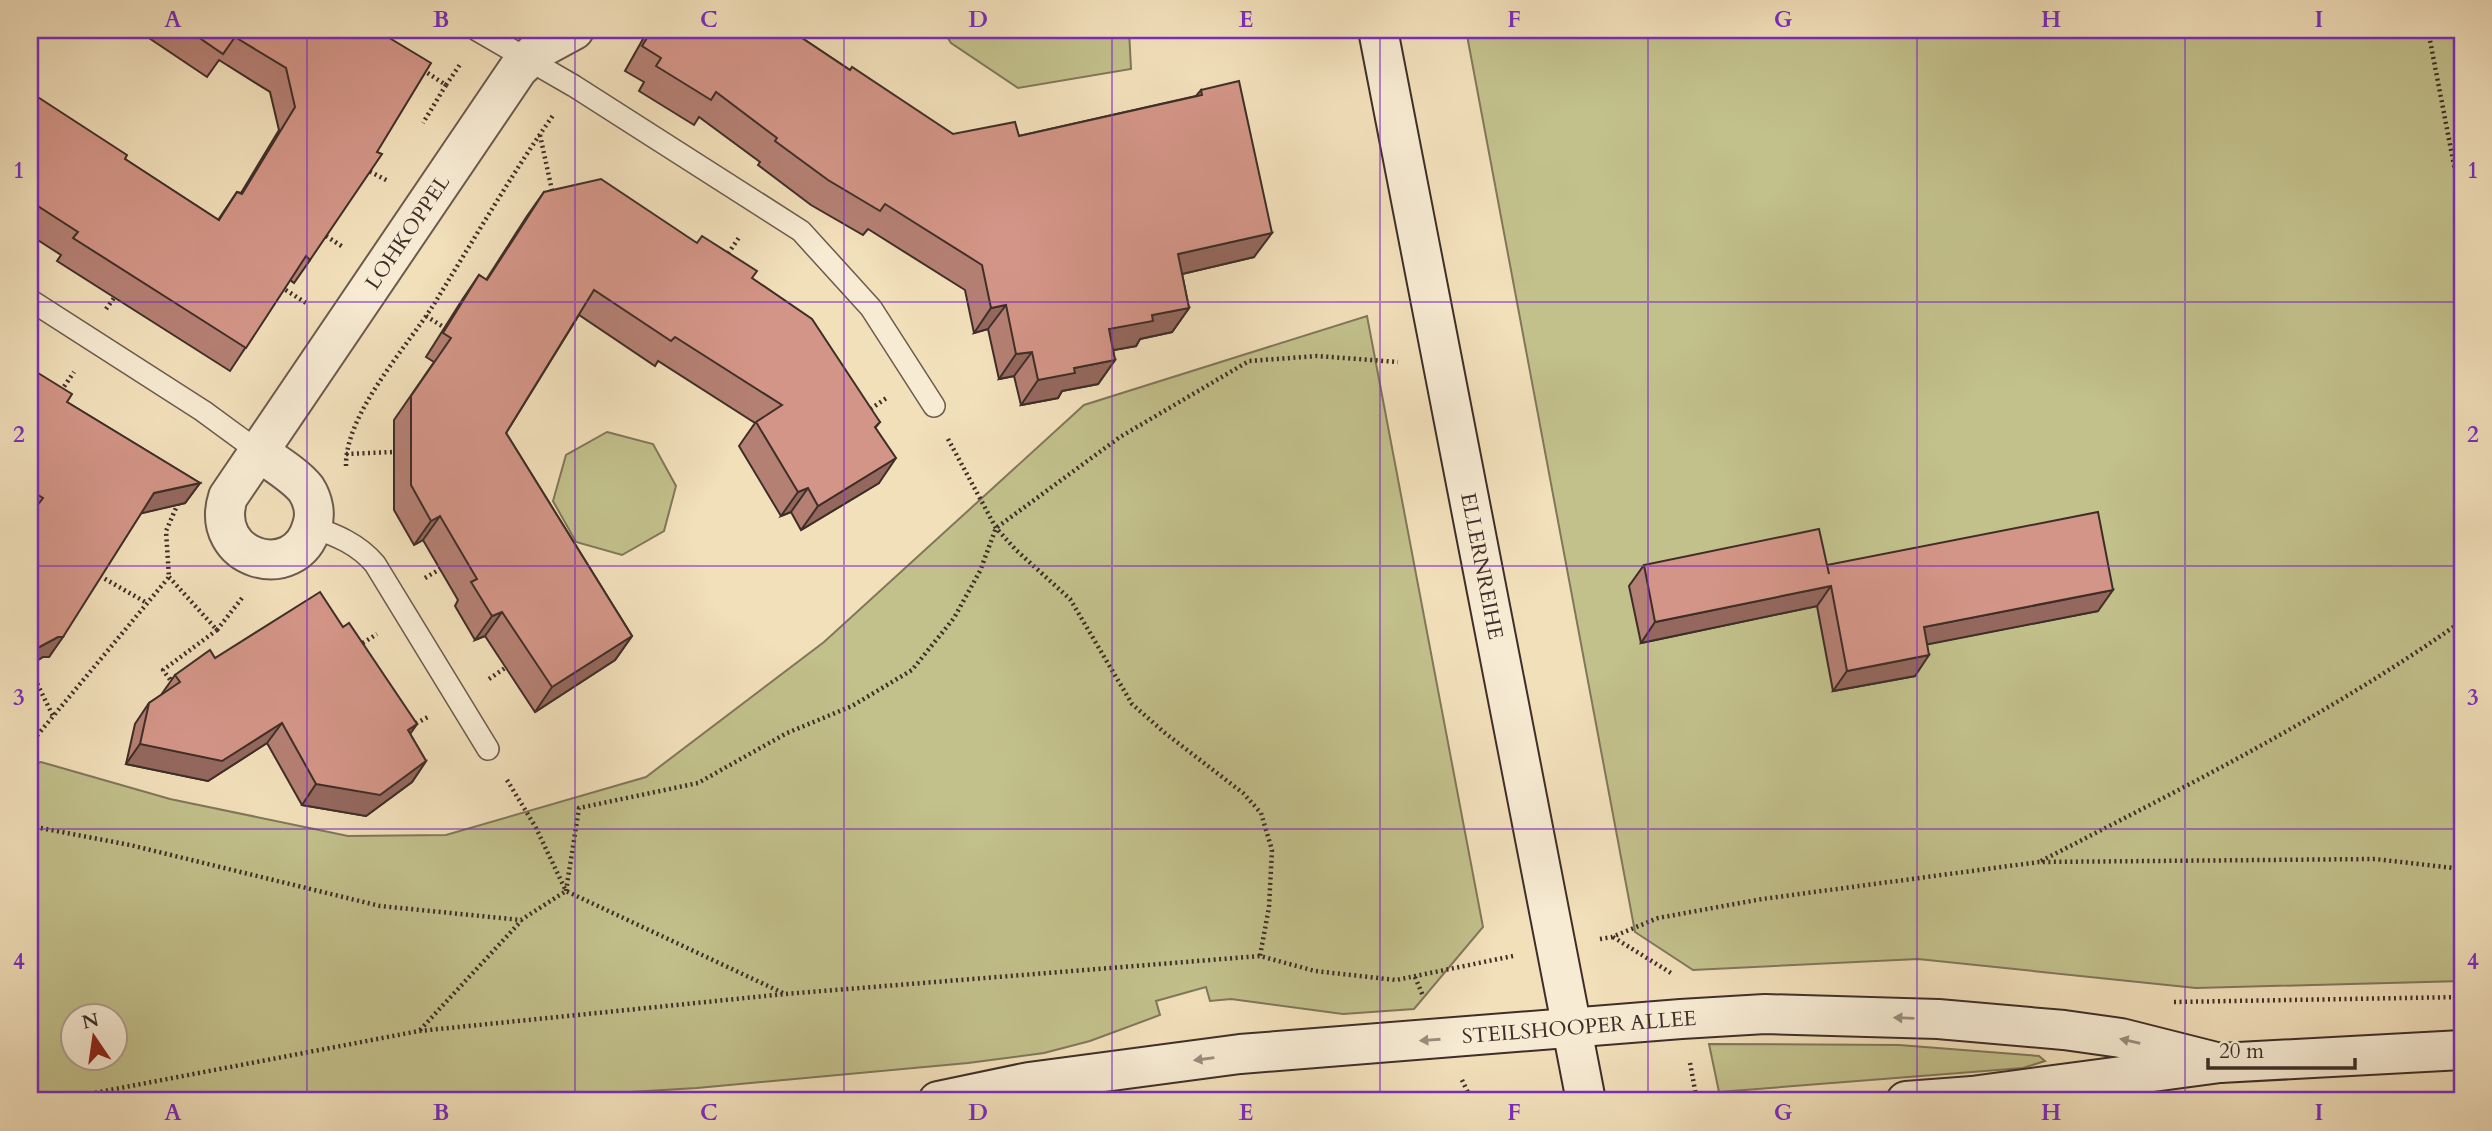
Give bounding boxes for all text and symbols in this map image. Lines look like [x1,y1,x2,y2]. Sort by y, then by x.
text: A [164,4,182,35]
text: B [433,4,449,35]
text: C [700,4,718,35]
text: D [968,4,988,35]
text: E [1239,4,1253,35]
text: F [1507,4,1521,35]
text: G [1774,4,1793,35]
text: H [2041,4,2061,35]
text: I [2315,4,2323,35]
text: 1 [13,155,25,186]
text: 1 [2467,155,2479,186]
street label: LOHKOPPEL [359,169,457,295]
text: 2 [13,419,25,450]
text: 2 [2467,419,2479,450]
street label: ELLERNREIHE [1453,490,1510,642]
text: 3 [13,682,25,713]
text: 3 [2467,682,2479,713]
text: 4 [13,946,25,977]
text: 4 [2467,946,2479,977]
north arrow [60,1002,130,1072]
street label: STEILSHOOPER ALLEE [1461,1004,1697,1051]
text: N [79,1007,102,1036]
one-way arrow [1893,1012,1915,1023]
scale bar [2208,1026,2356,1070]
one-way arrow [1419,1035,1441,1046]
one-way arrow [2119,1035,2141,1046]
text: 20 m [2219,1037,2264,1066]
one-way arrow [1192,1053,1214,1064]
text: A [164,1097,182,1128]
text: B [433,1097,449,1128]
text: C [700,1097,718,1128]
text: D [968,1097,988,1128]
text: E [1239,1097,1253,1128]
text: F [1507,1097,1521,1128]
text: G [1774,1097,1793,1128]
text: H [2041,1097,2061,1128]
text: I [2315,1097,2323,1128]

